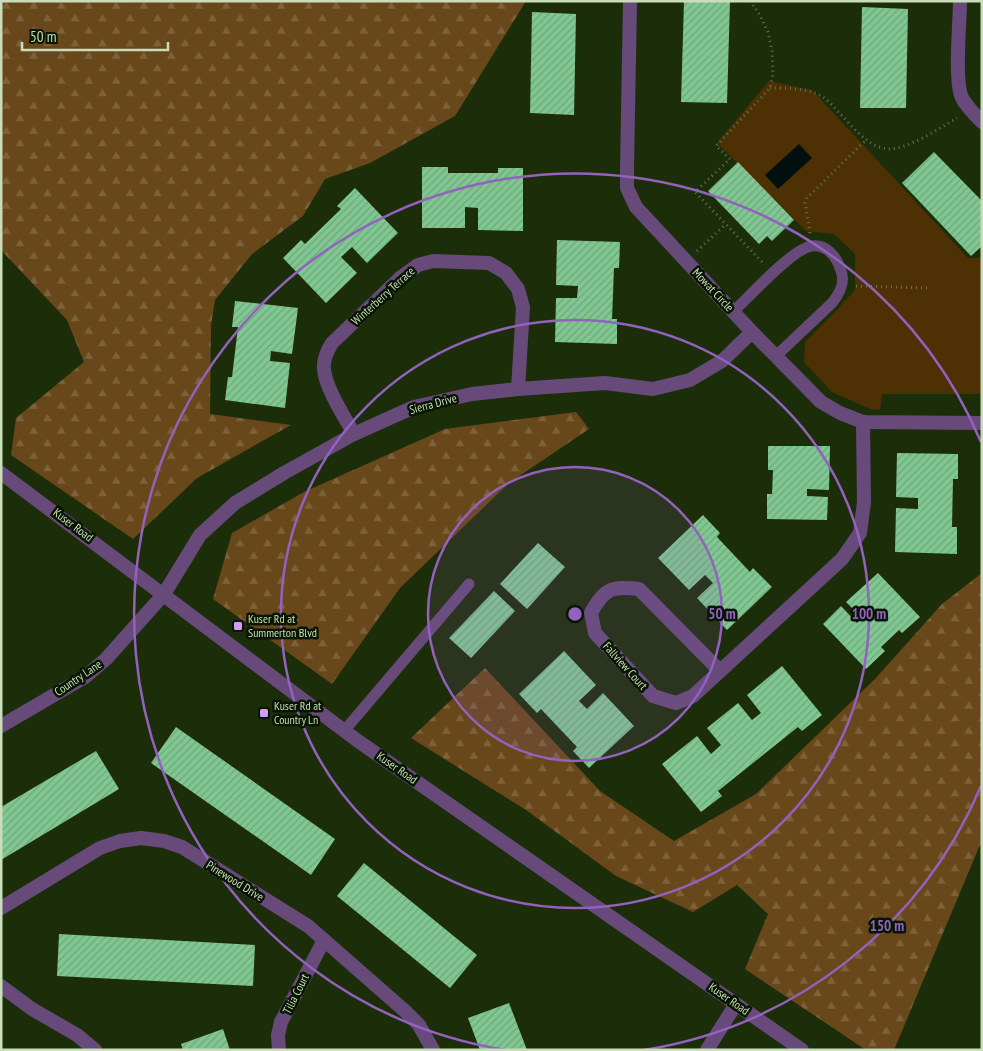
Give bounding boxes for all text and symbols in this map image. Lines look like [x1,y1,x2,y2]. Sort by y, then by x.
scale bar [22,20,169,52]
text: 50 m [30,27,56,46]
street label: Winterberry Terrace [348,263,417,328]
street label: Mowat Circle [690,265,737,314]
street label: Sierra Drive [408,390,458,417]
street label: Kuser Road [50,505,96,544]
text: 50 m [708,604,736,623]
text: 100 m [852,604,886,623]
centre of rings [566,605,584,623]
place label: Kuser Rd at Summerton Blvd [248,611,317,640]
marker: Kuser Rd at Summerton Blvd [232,620,244,632]
street label: Fallview Court [600,639,651,693]
street label: Country Lane [51,656,104,699]
place label: Kuser Rd at Country Ln [274,698,322,727]
marker: Kuser Rd at Country Ln [258,707,270,719]
street label: Kuser Road [374,748,421,787]
street label: Pinewood Drive [204,857,267,904]
text: 150 m [870,916,904,935]
street label: Tilia Court [279,971,312,1016]
street label: Kuser Road [706,979,753,1018]

